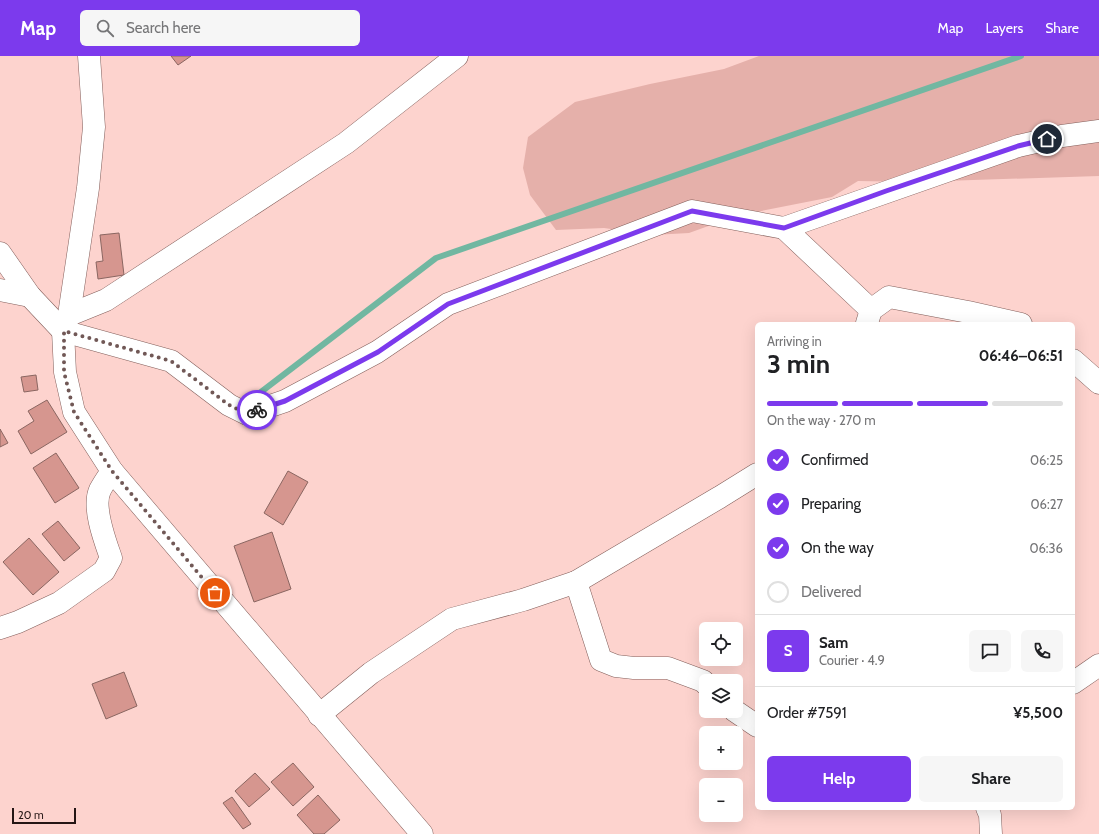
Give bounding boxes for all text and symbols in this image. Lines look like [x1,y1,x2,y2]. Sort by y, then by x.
search box [80,10,360,46]
text: Map [20,17,56,40]
icon: search [94,17,116,39]
text: Search here [126,19,201,37]
text: Map [938,19,963,37]
text: Layers [985,19,1023,37]
text: Share [1045,19,1079,37]
pin [1030,122,1064,156]
icon: home [1036,128,1058,150]
text: Arriving in [767,333,822,349]
text: 06:46–06:51 [979,347,1063,365]
text: 3 min [767,348,830,380]
courier [237,390,277,430]
icon: bike [246,399,268,421]
text: On the way · 270 m [767,412,876,428]
icon: check [767,449,789,471]
text: Confirmed [801,451,869,469]
text: 06:25 [1030,452,1063,468]
icon: check [767,493,789,515]
text: Preparing [801,495,861,513]
text: 06:27 [1030,496,1063,512]
icon: check [767,537,789,559]
text: On the way [801,539,874,557]
text: 06:36 [1029,540,1063,556]
pin [198,576,232,610]
icon: bag [204,582,226,604]
text: Delivered [801,583,862,601]
map controls [699,622,743,822]
button: locate [699,622,743,666]
button: chat [969,630,1011,672]
button: phone [1021,630,1063,672]
text: Sam [819,634,848,652]
text: S [784,642,792,660]
text: Courier · 4.9 [819,652,885,668]
button: layers [699,674,743,718]
text: Order #7591 [767,704,847,722]
text: ¥5,500 [1013,704,1063,722]
button: + [699,726,743,770]
button: Help [767,756,911,802]
button: Share [919,756,1063,802]
button: − [699,778,743,822]
scale bar [12,806,76,825]
text: 20 m [18,808,44,822]

